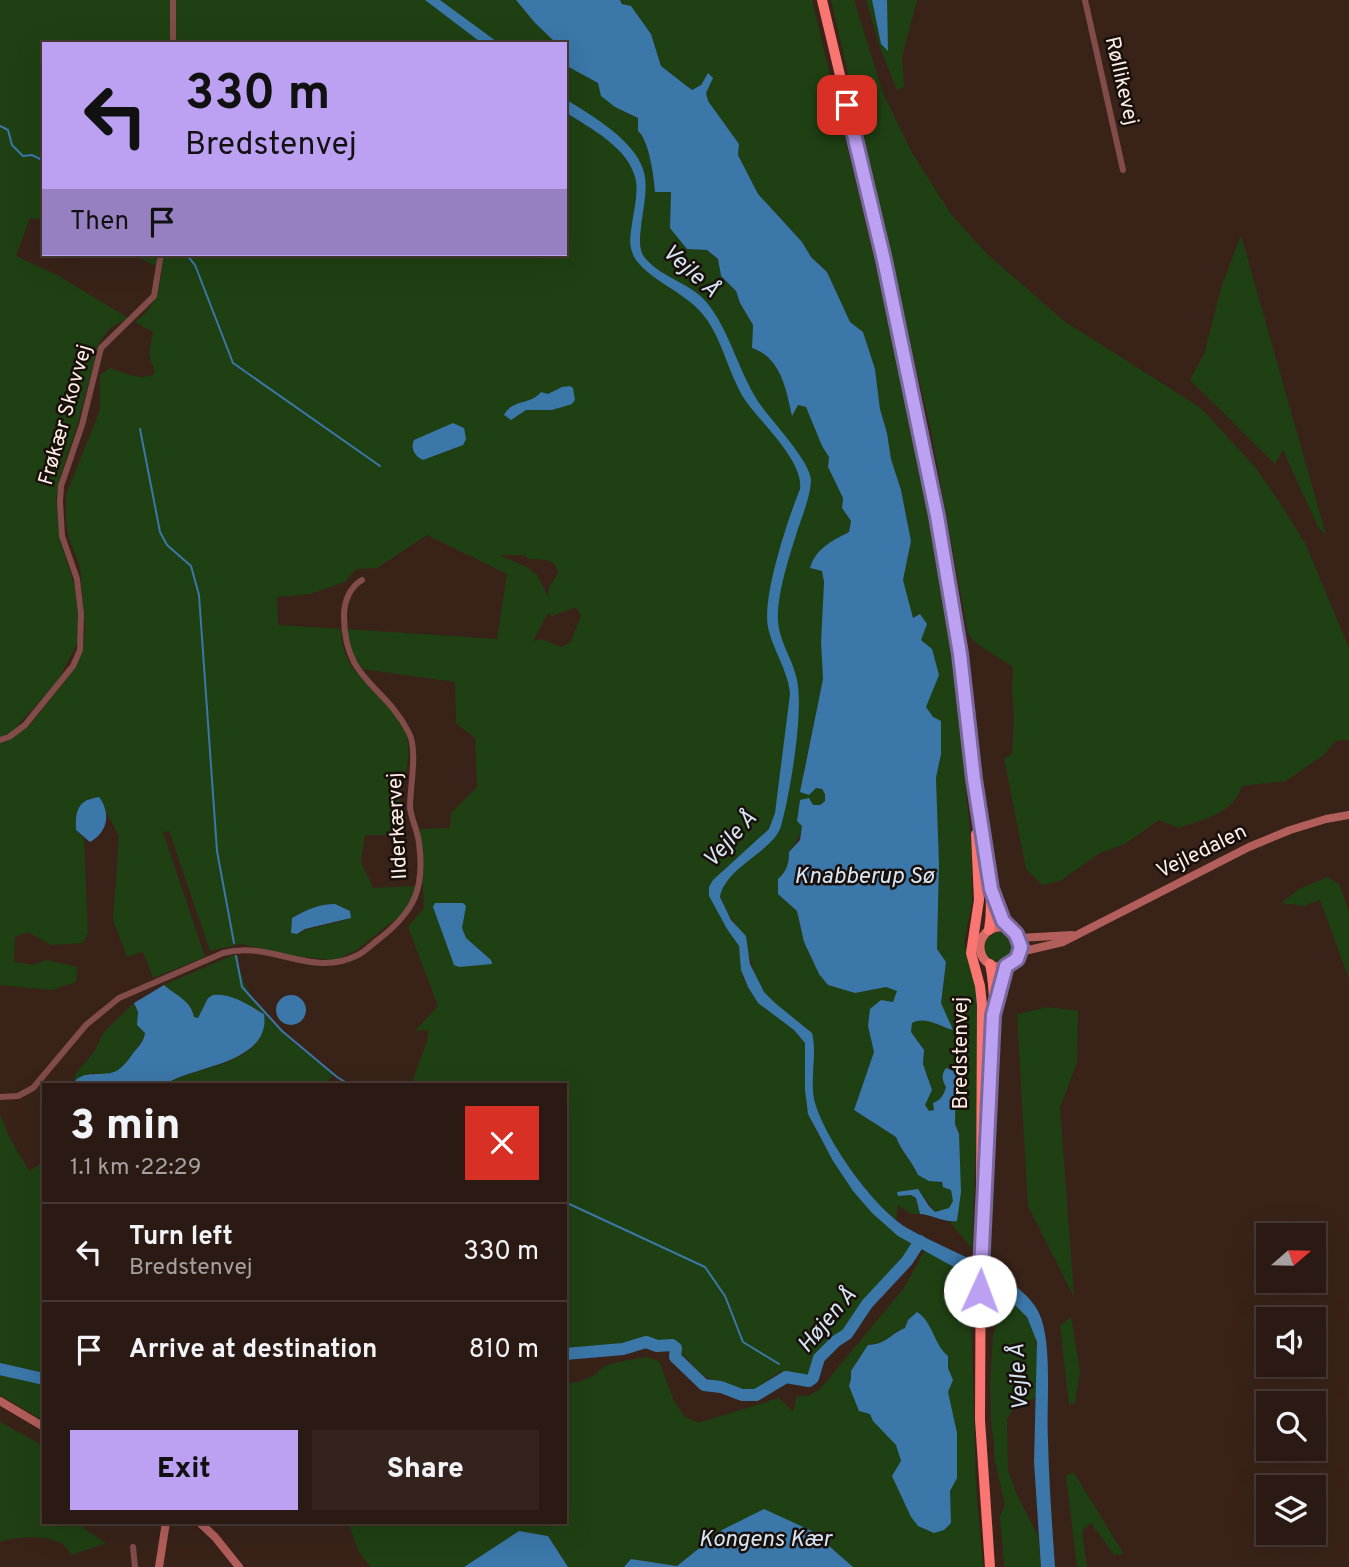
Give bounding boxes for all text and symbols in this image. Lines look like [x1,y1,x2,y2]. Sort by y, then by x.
street label: Røllikevej [1098,34,1144,128]
text: 330 m [185,65,330,127]
icon: left [70,70,161,161]
pin [817,75,877,135]
icon: arrive [828,86,866,124]
text: Bredstenvej [185,126,357,166]
icon: arrive [143,203,181,241]
text: Then [70,206,129,239]
water label: Vejle Å [655,238,725,305]
street label: Frøkær Skovvej [33,342,99,488]
street label: Ilderkærvej [382,772,414,880]
water label: Vejle Å [697,805,764,875]
street label: Vejledalen [1152,819,1252,885]
water label: Knabberup Sø [794,863,936,892]
street label: Bredstenvej [948,997,975,1109]
text: 3 min [70,1101,181,1154]
button: close [465,1106,539,1180]
text: 1.1 km · 22:29 [70,1154,201,1183]
text: Turn left [129,1221,233,1254]
north arrow [1256,1223,1326,1293]
map controls [1256,1223,1326,1545]
icon: left [70,1233,108,1271]
text: 330 m [463,1236,539,1269]
text: Bredstenvej [129,1254,253,1283]
position arrow [943,1254,1017,1328]
water label: Højen Å [791,1282,864,1360]
button: sound [1256,1307,1326,1377]
icon: arrive [70,1331,108,1369]
text: Arrive at destination [129,1334,377,1367]
text: 810 m [469,1334,539,1367]
water label: Vejle Å [1002,1342,1037,1412]
button: search [1256,1391,1326,1461]
button: Exit [70,1430,298,1510]
button: Share [312,1430,539,1510]
button: layers [1256,1475,1326,1545]
water label: Kongens Kær [698,1526,834,1555]

